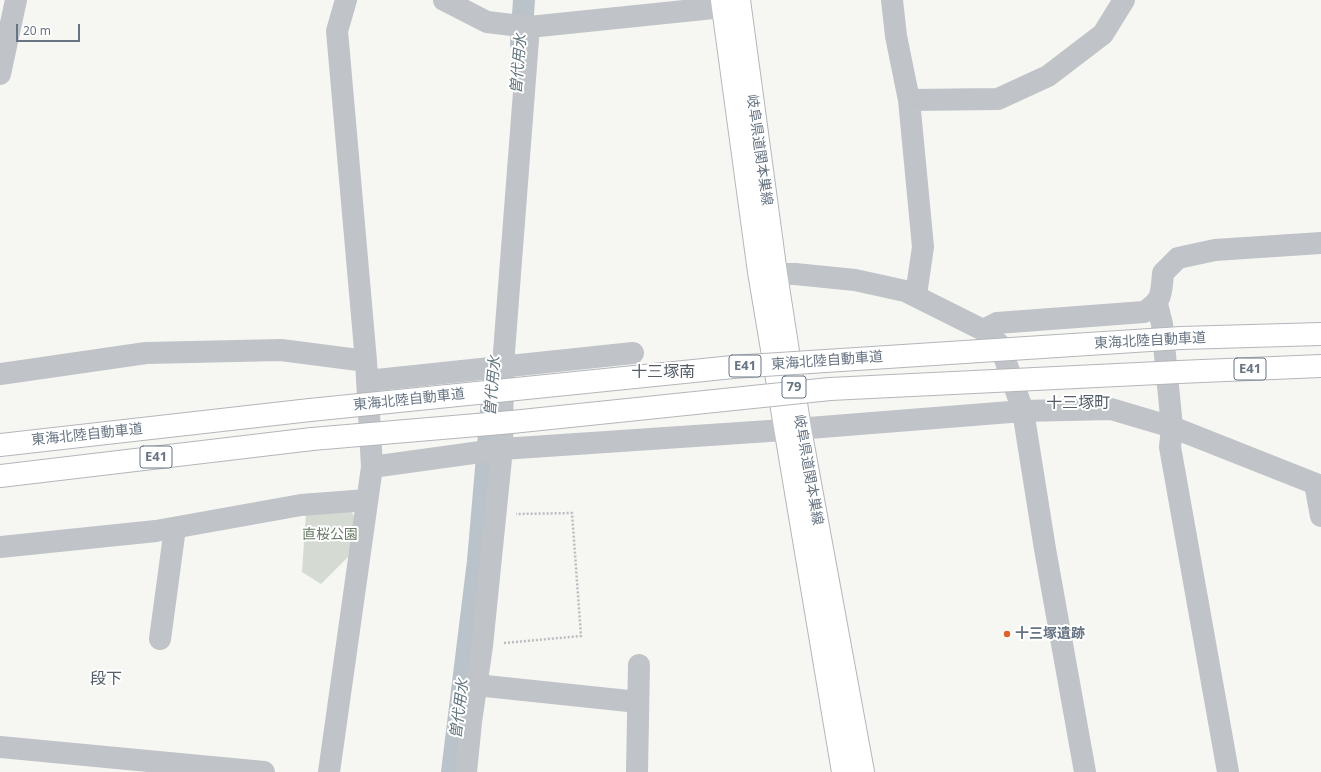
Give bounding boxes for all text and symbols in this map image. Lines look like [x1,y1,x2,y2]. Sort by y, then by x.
scale bar [18,16,82,42]
text: 20 m [23,22,51,39]
water label: 曽代用水 [507,33,531,95]
street label: 岐阜県道関本巣線 [743,93,775,207]
street label: 東海北陸自動車道 [1094,330,1206,352]
street label: 東海北陸自動車道 [771,349,883,373]
water label: 曽代用水 [481,355,505,417]
road number: E41 [729,355,761,377]
road number: E41 [1234,358,1266,380]
district label: 十三塚南 [631,362,695,382]
road number: 79 [782,376,806,398]
street label: 東海北陸自動車道 [352,386,466,414]
district label: 十三塚町 [1046,393,1110,413]
street label: 岐阜県道関本巣線 [790,413,826,527]
street label: 東海北陸自動車道 [30,421,144,449]
road number: E41 [140,446,172,468]
park label: 直桜公園 [302,527,358,543]
place label: 十三塚遺跡 [1015,626,1085,642]
marker: 十三塚遺跡 [1002,629,1012,639]
district label: 段下 [90,669,122,689]
water label: 曽代用水 [447,678,473,740]

